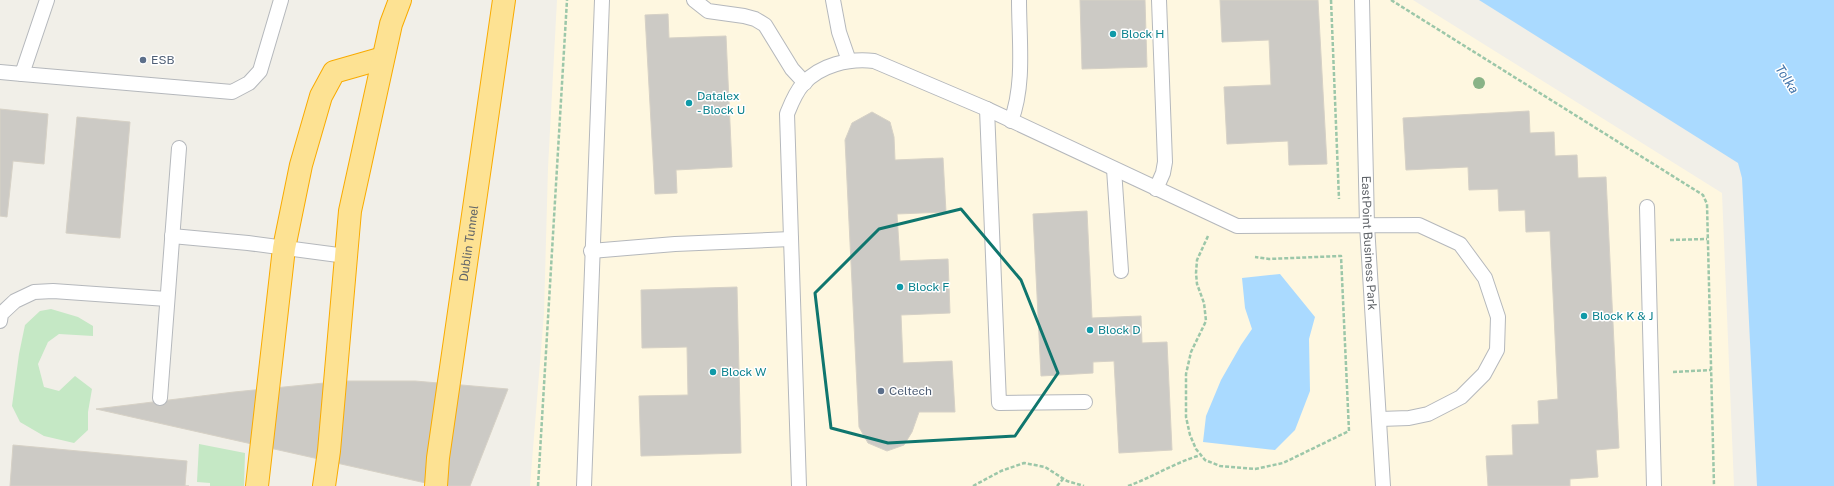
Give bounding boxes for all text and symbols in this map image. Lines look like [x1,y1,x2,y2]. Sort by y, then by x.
place label: Block H [1121,27,1164,41]
marker: Block H [1108,29,1118,39]
place label: ESB [151,53,175,67]
marker: ESB [138,55,148,65]
water label: Tolka [1772,62,1802,96]
place label: Datalex - Block U [697,89,745,117]
marker: Datalex - Block U [684,98,694,108]
street label: EastPoint Business Park [1359,175,1379,311]
street label: Dublin Tunnel [457,204,481,282]
place label: Block F [908,280,949,294]
marker: Block F [895,282,905,292]
place label: Block K & J [1592,309,1653,323]
marker: Block K & J [1579,311,1589,321]
place label: Block D [1098,323,1141,337]
marker: Block D [1085,325,1095,335]
place label: Block W [721,365,767,379]
marker: Block W [708,367,718,377]
place label: Celtech [889,384,932,398]
marker: Celtech [876,386,886,396]

